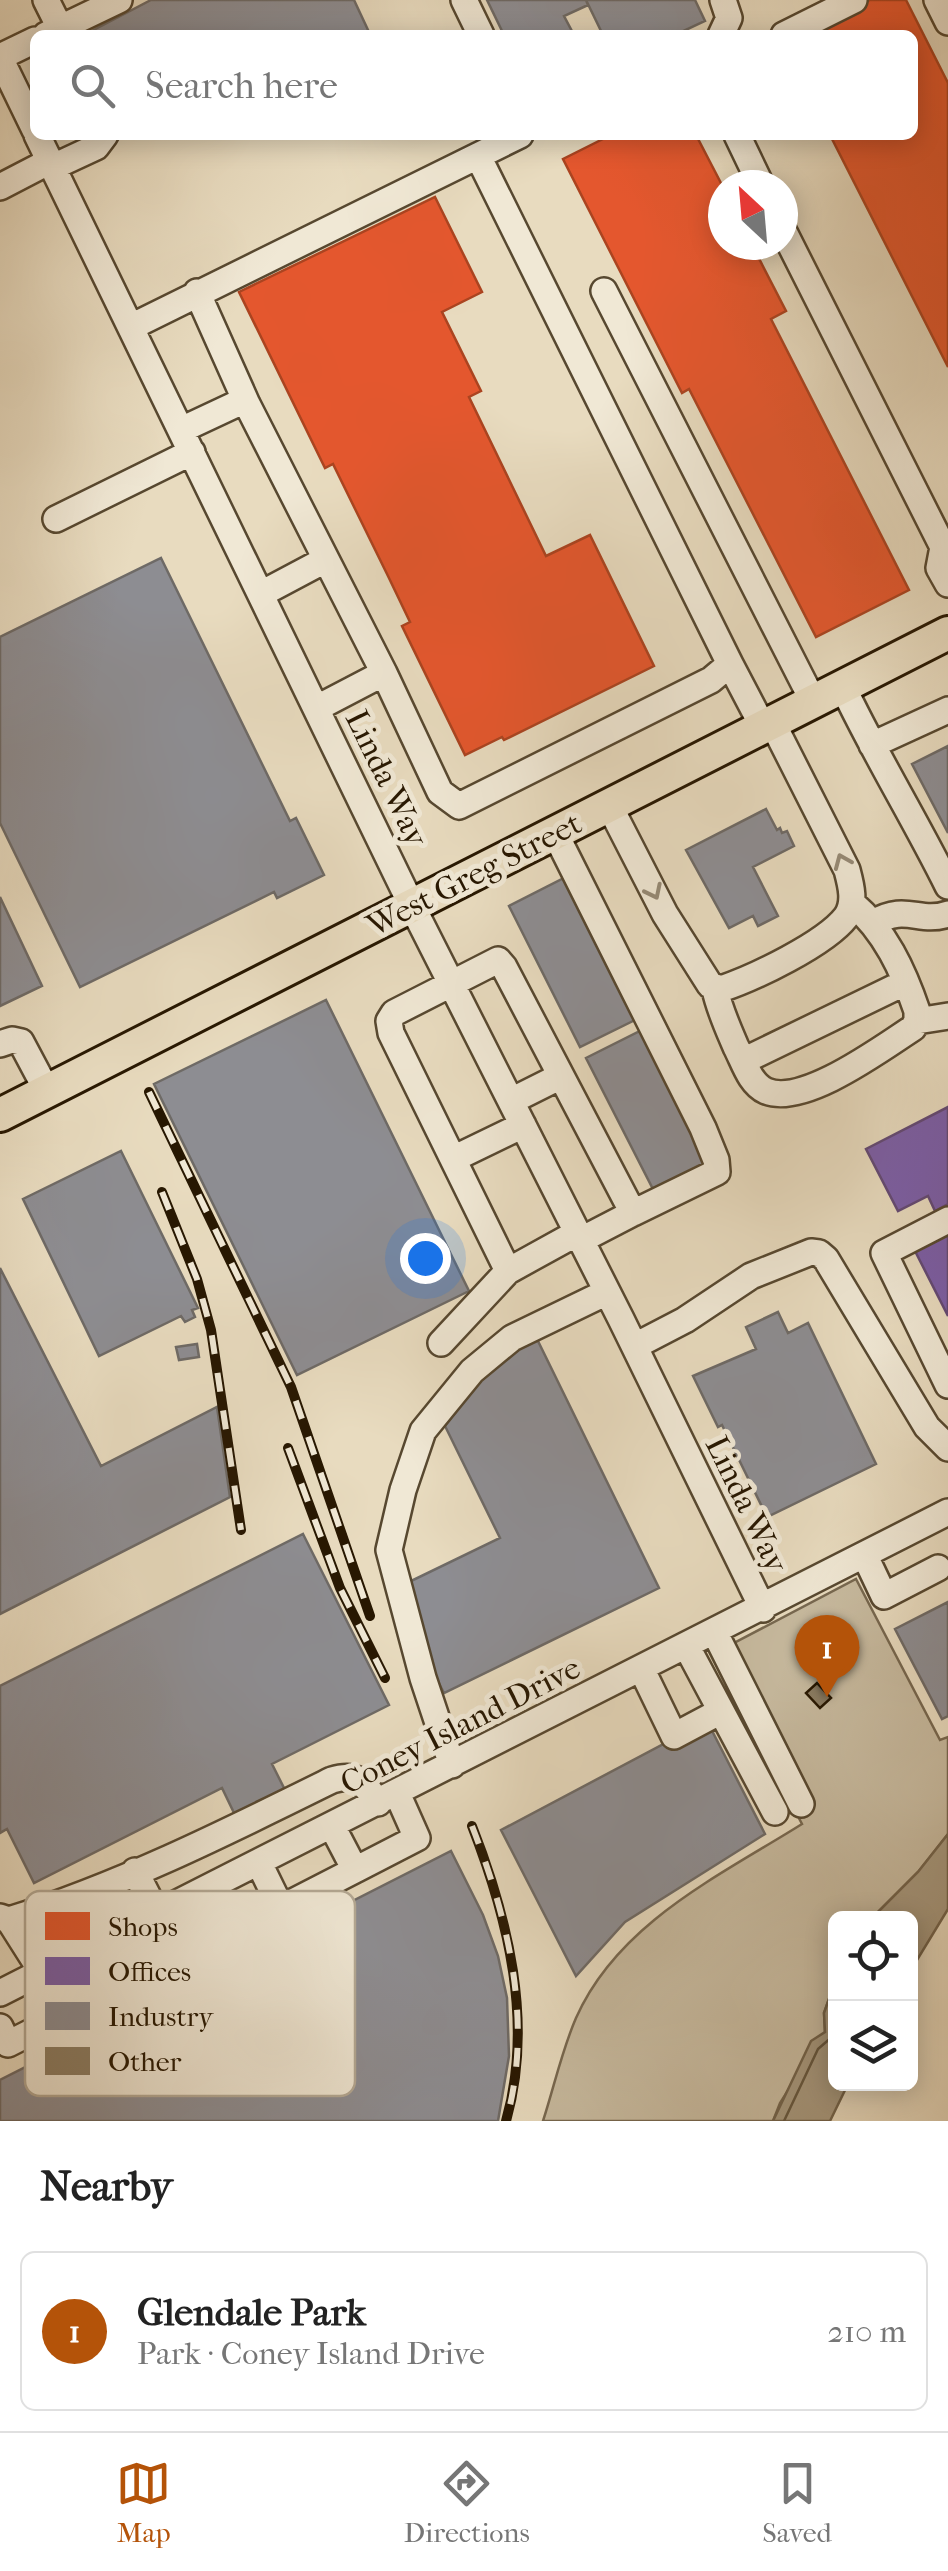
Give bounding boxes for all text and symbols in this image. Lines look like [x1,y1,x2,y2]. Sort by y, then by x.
search box [30,30,918,140]
icon: search [65,58,120,113]
text: Search here [145,63,338,108]
north arrow [708,170,798,260]
street label: Linda Way [338,704,436,853]
street label: West Greg Street [360,804,588,945]
one-way arrow [834,854,854,872]
one-way arrow [642,882,662,900]
your location [400,1233,451,1284]
street label: Linda Way [698,1430,796,1579]
pin: 1 [794,1614,860,1697]
street label: Coney Island Drive [334,1649,586,1802]
legend [25,1891,355,2096]
text: Shops [108,1910,178,1943]
map controls [828,1911,918,2091]
button: locate [828,1911,918,2001]
text: Offices [108,1955,191,1988]
text: Industry [108,2000,214,2033]
button: layers [828,2001,918,2091]
text: Other [108,2045,182,2078]
text: Nearby [40,2162,172,2211]
text: Glendale Park [137,2290,366,2335]
text: 1 [69,2313,80,2350]
text: 210 m [827,2313,906,2350]
text: Park · Coney Island Drive [137,2335,485,2372]
tab: Map [116,2456,171,2549]
tab: Directions [404,2456,530,2549]
tab: Saved [762,2456,832,2549]

